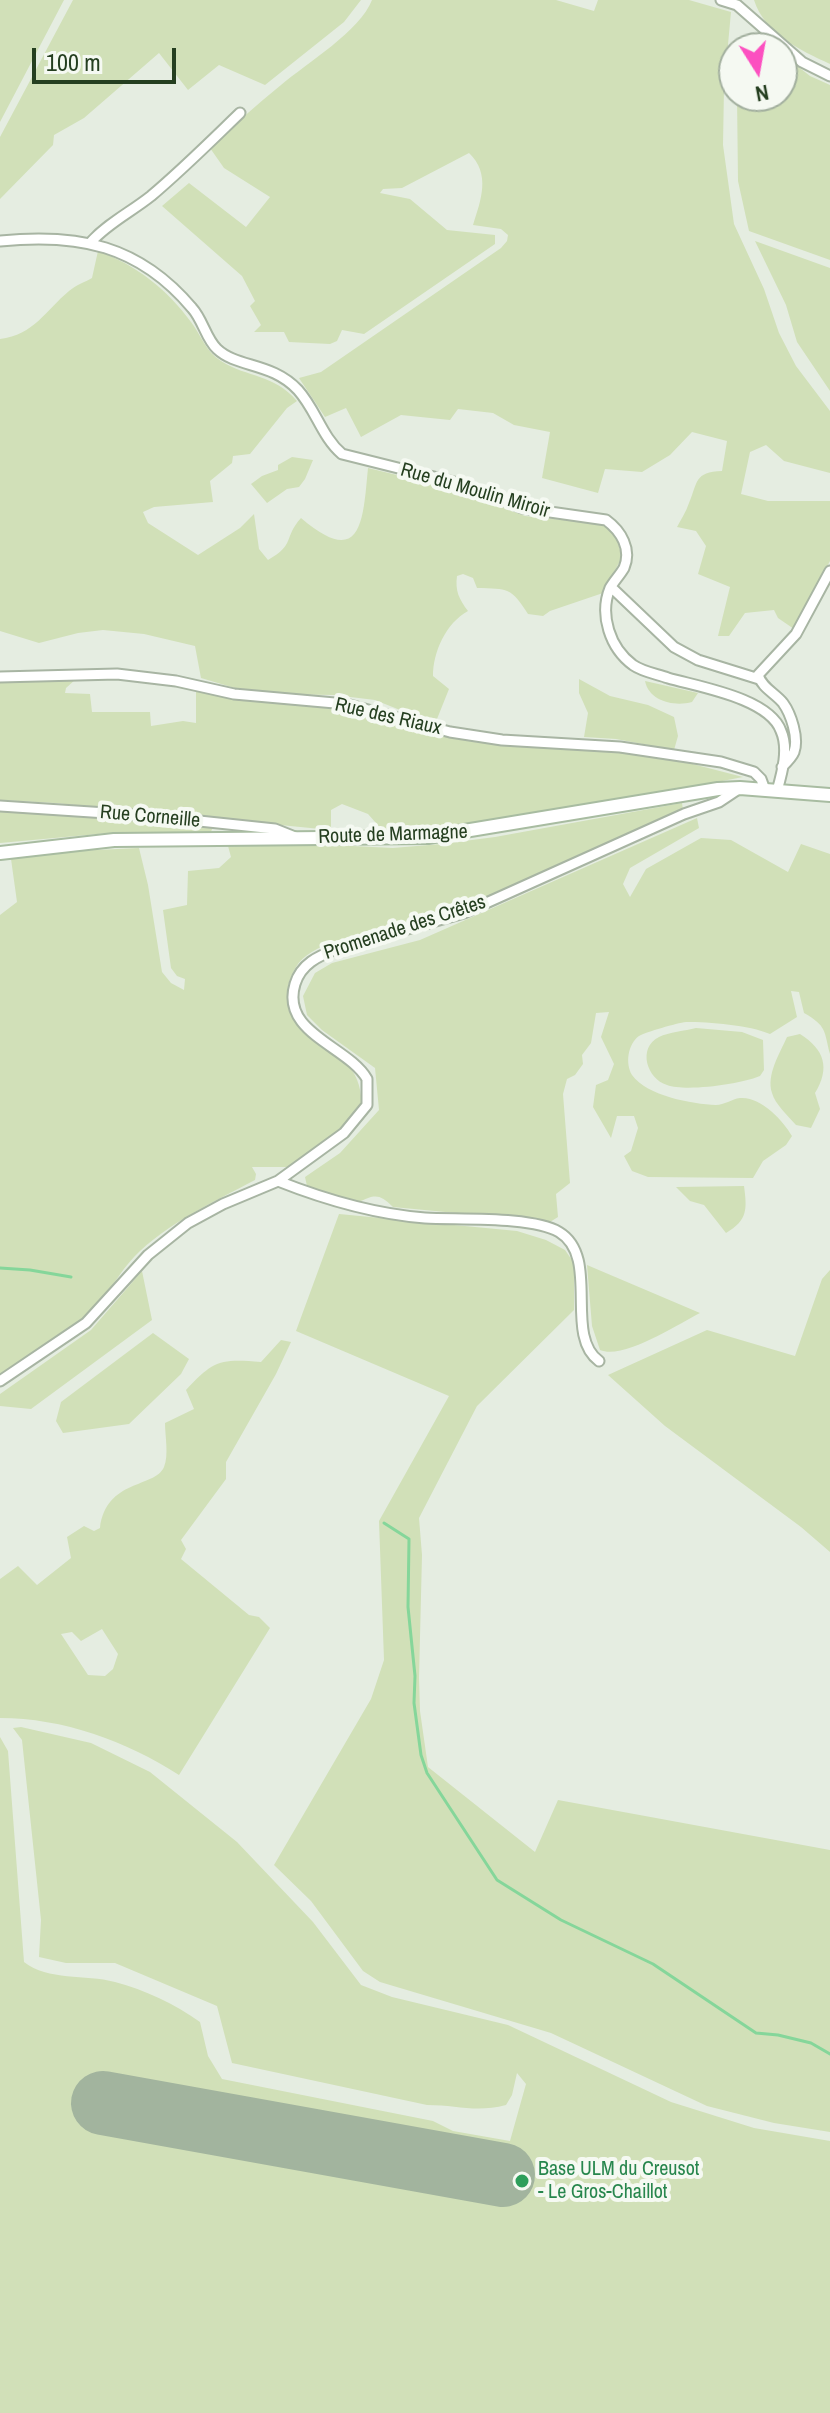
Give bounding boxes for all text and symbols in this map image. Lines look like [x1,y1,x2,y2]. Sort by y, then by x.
scale bar [36,32,180,82]
north arrow [718,32,798,112]
text: 100 m [46,46,101,78]
text: N [753,78,771,110]
street label: Rue du Moulin Miroir [398,458,552,524]
street label: Rue des Riaux [332,693,444,741]
street label: Rue Corneille [99,801,201,833]
street label: Route de Marmagne [318,820,468,850]
street label: Promenade des Crêtes [321,891,489,965]
place label: Base ULM du Creusot - Le Gros-Chaillot [538,2158,699,2205]
marker: Base ULM du Creusot - Le Gros-Chaillot [513,2172,531,2190]

